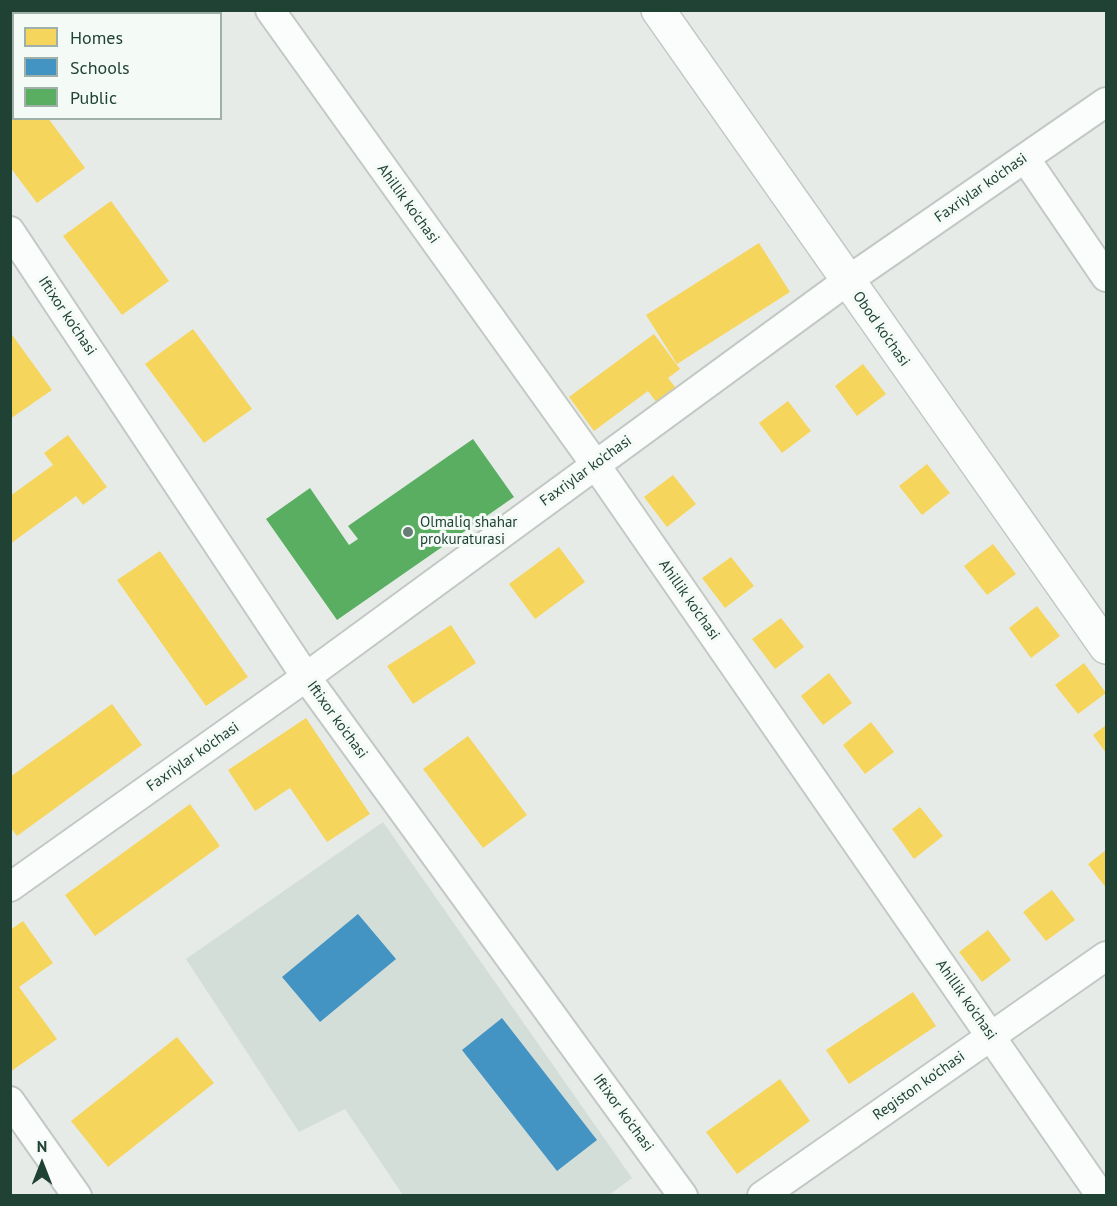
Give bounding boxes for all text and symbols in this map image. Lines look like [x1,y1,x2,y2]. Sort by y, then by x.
legend [12,12,222,120]
text: Homes [70,26,123,49]
text: Schools [70,56,130,79]
text: Public [70,86,117,109]
street label: Faxriylar ko'chasi [931,149,1031,227]
street label: Ahillik ko'chasi [373,161,443,247]
street label: Iftixor ko'chasi [34,273,100,359]
street label: Obod ko'chasi [849,288,913,370]
street label: Faxriylar ko'chasi [537,432,635,510]
place label: Olmaliq shahar prokuraturasi [420,514,517,549]
marker: Olmaliq shahar prokuraturasi [401,525,415,539]
street label: Ahillik ko'chasi [655,556,723,644]
street label: Iftixor ko'chasi [303,678,371,762]
street label: Faxriylar ko'chasi [143,718,243,796]
street label: Ahillik ko'chasi [932,956,1000,1044]
street label: Registon ko'chasi [870,1048,968,1124]
street label: Iftixor ko'chasi [589,1071,657,1155]
north arrow [12,1134,72,1194]
text: N [37,1136,47,1156]

